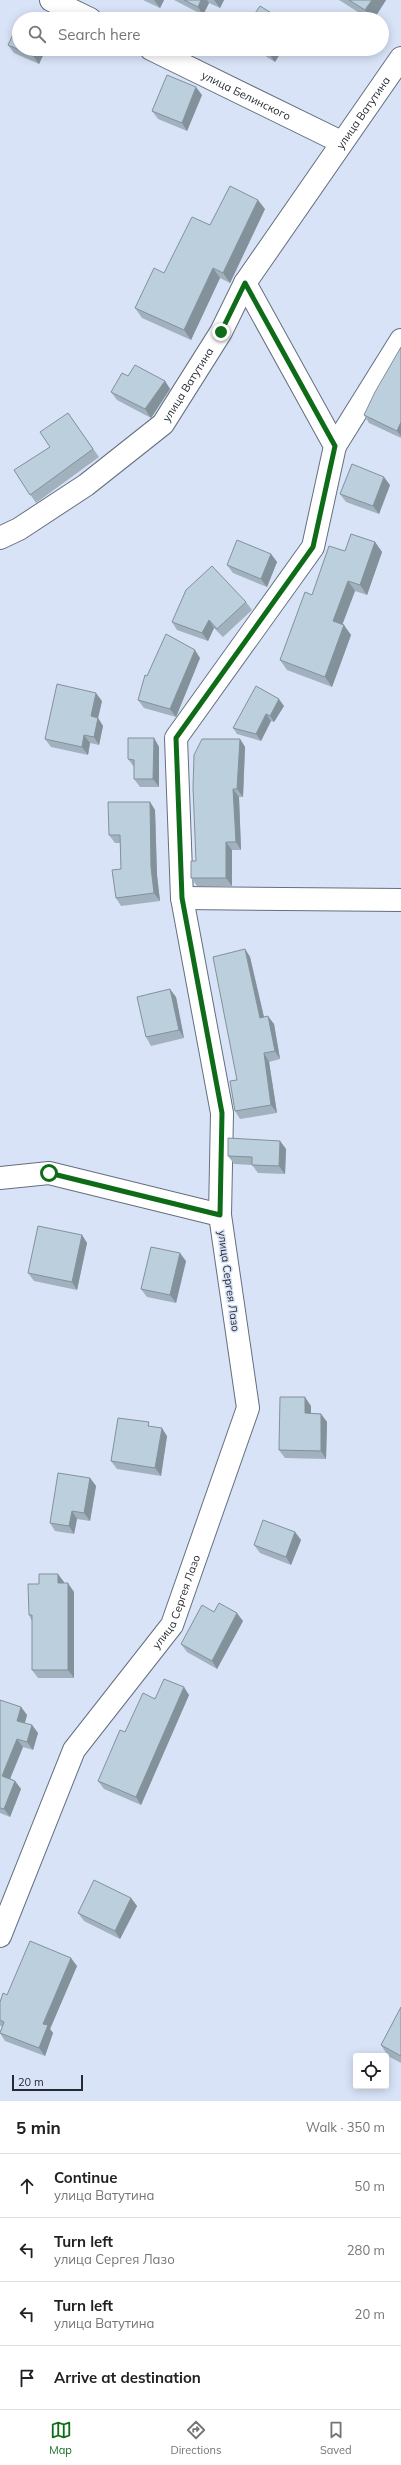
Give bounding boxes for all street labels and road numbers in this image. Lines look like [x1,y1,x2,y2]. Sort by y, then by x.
street label: улица Белинского [199,68,293,123]
street label: улица Ватутина [333,74,393,152]
street label: улица Ватутина [159,345,216,424]
street label: улица Сергея Лазо [215,1229,243,1333]
street label: улица Сергея Лазо [149,1553,203,1651]

